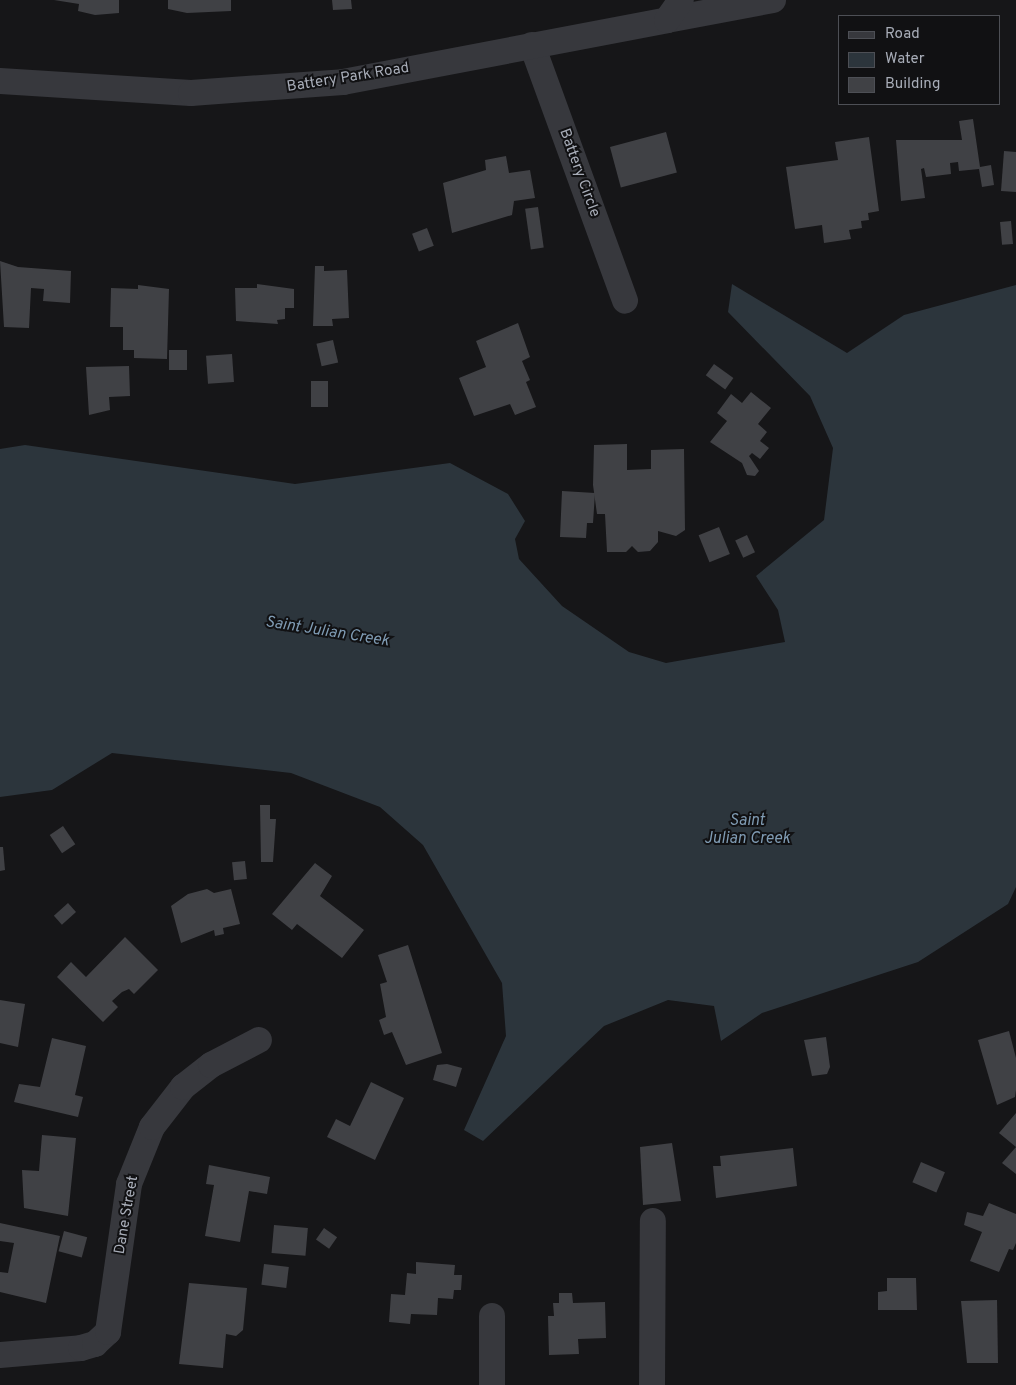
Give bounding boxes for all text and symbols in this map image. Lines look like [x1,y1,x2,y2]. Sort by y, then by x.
legend [838,15,1001,105]
text: Road [885,25,920,44]
text: Water [885,50,924,69]
street label: Battery Park Road [286,59,410,97]
text: Building [885,75,940,94]
street label: Battery Circle [555,126,603,220]
water label: Saint Julian Creek [264,613,390,651]
water label: Saint Julian Creek [704,811,790,849]
street label: Dane Street [111,1174,143,1256]

